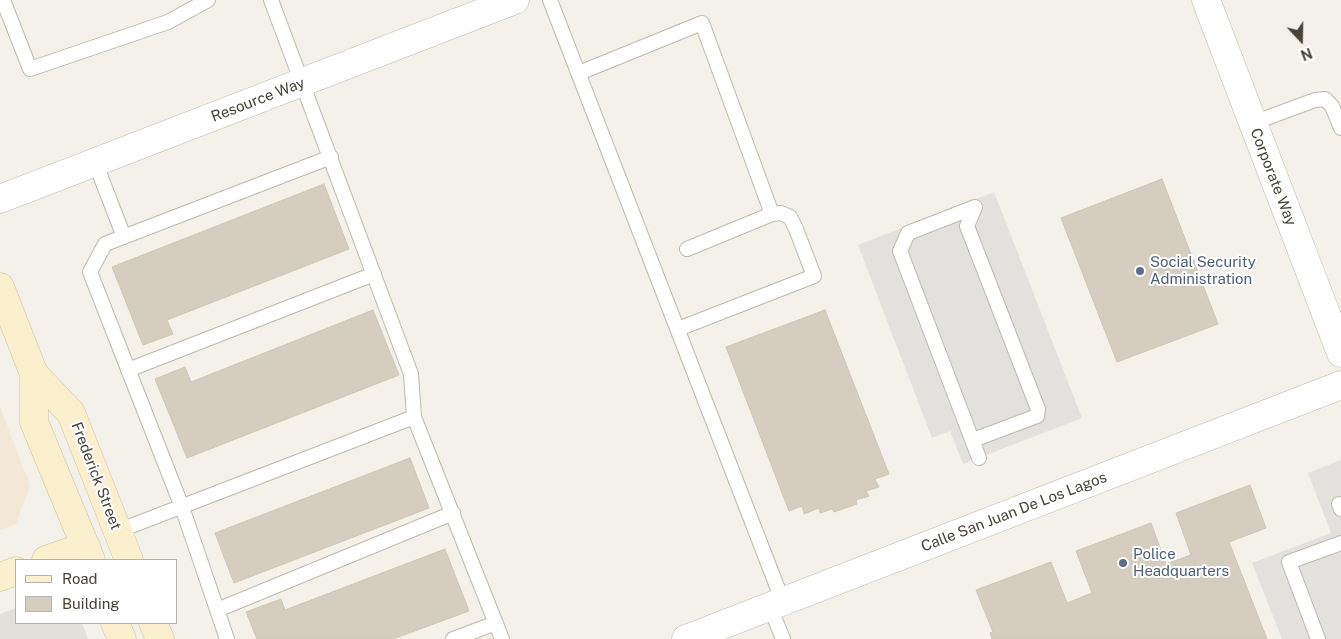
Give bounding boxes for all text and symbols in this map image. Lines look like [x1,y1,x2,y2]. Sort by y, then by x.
north arrow [1276,15,1326,65]
text: N [1298,45,1314,63]
street label: Resource Way [209,74,307,126]
street label: Corporate Way [1246,126,1300,228]
place label: Social Security Administration [1150,253,1256,288]
marker: Social Security Administration [1134,265,1146,277]
street label: Frederick Street [67,420,125,532]
street label: Calle San Juan De Los Lagos [919,468,1109,556]
place label: Police Headquarters [1133,545,1229,580]
marker: Police Headquarters [1117,557,1129,569]
legend [15,559,178,624]
text: Road [62,570,98,587]
text: Building [62,595,120,612]

